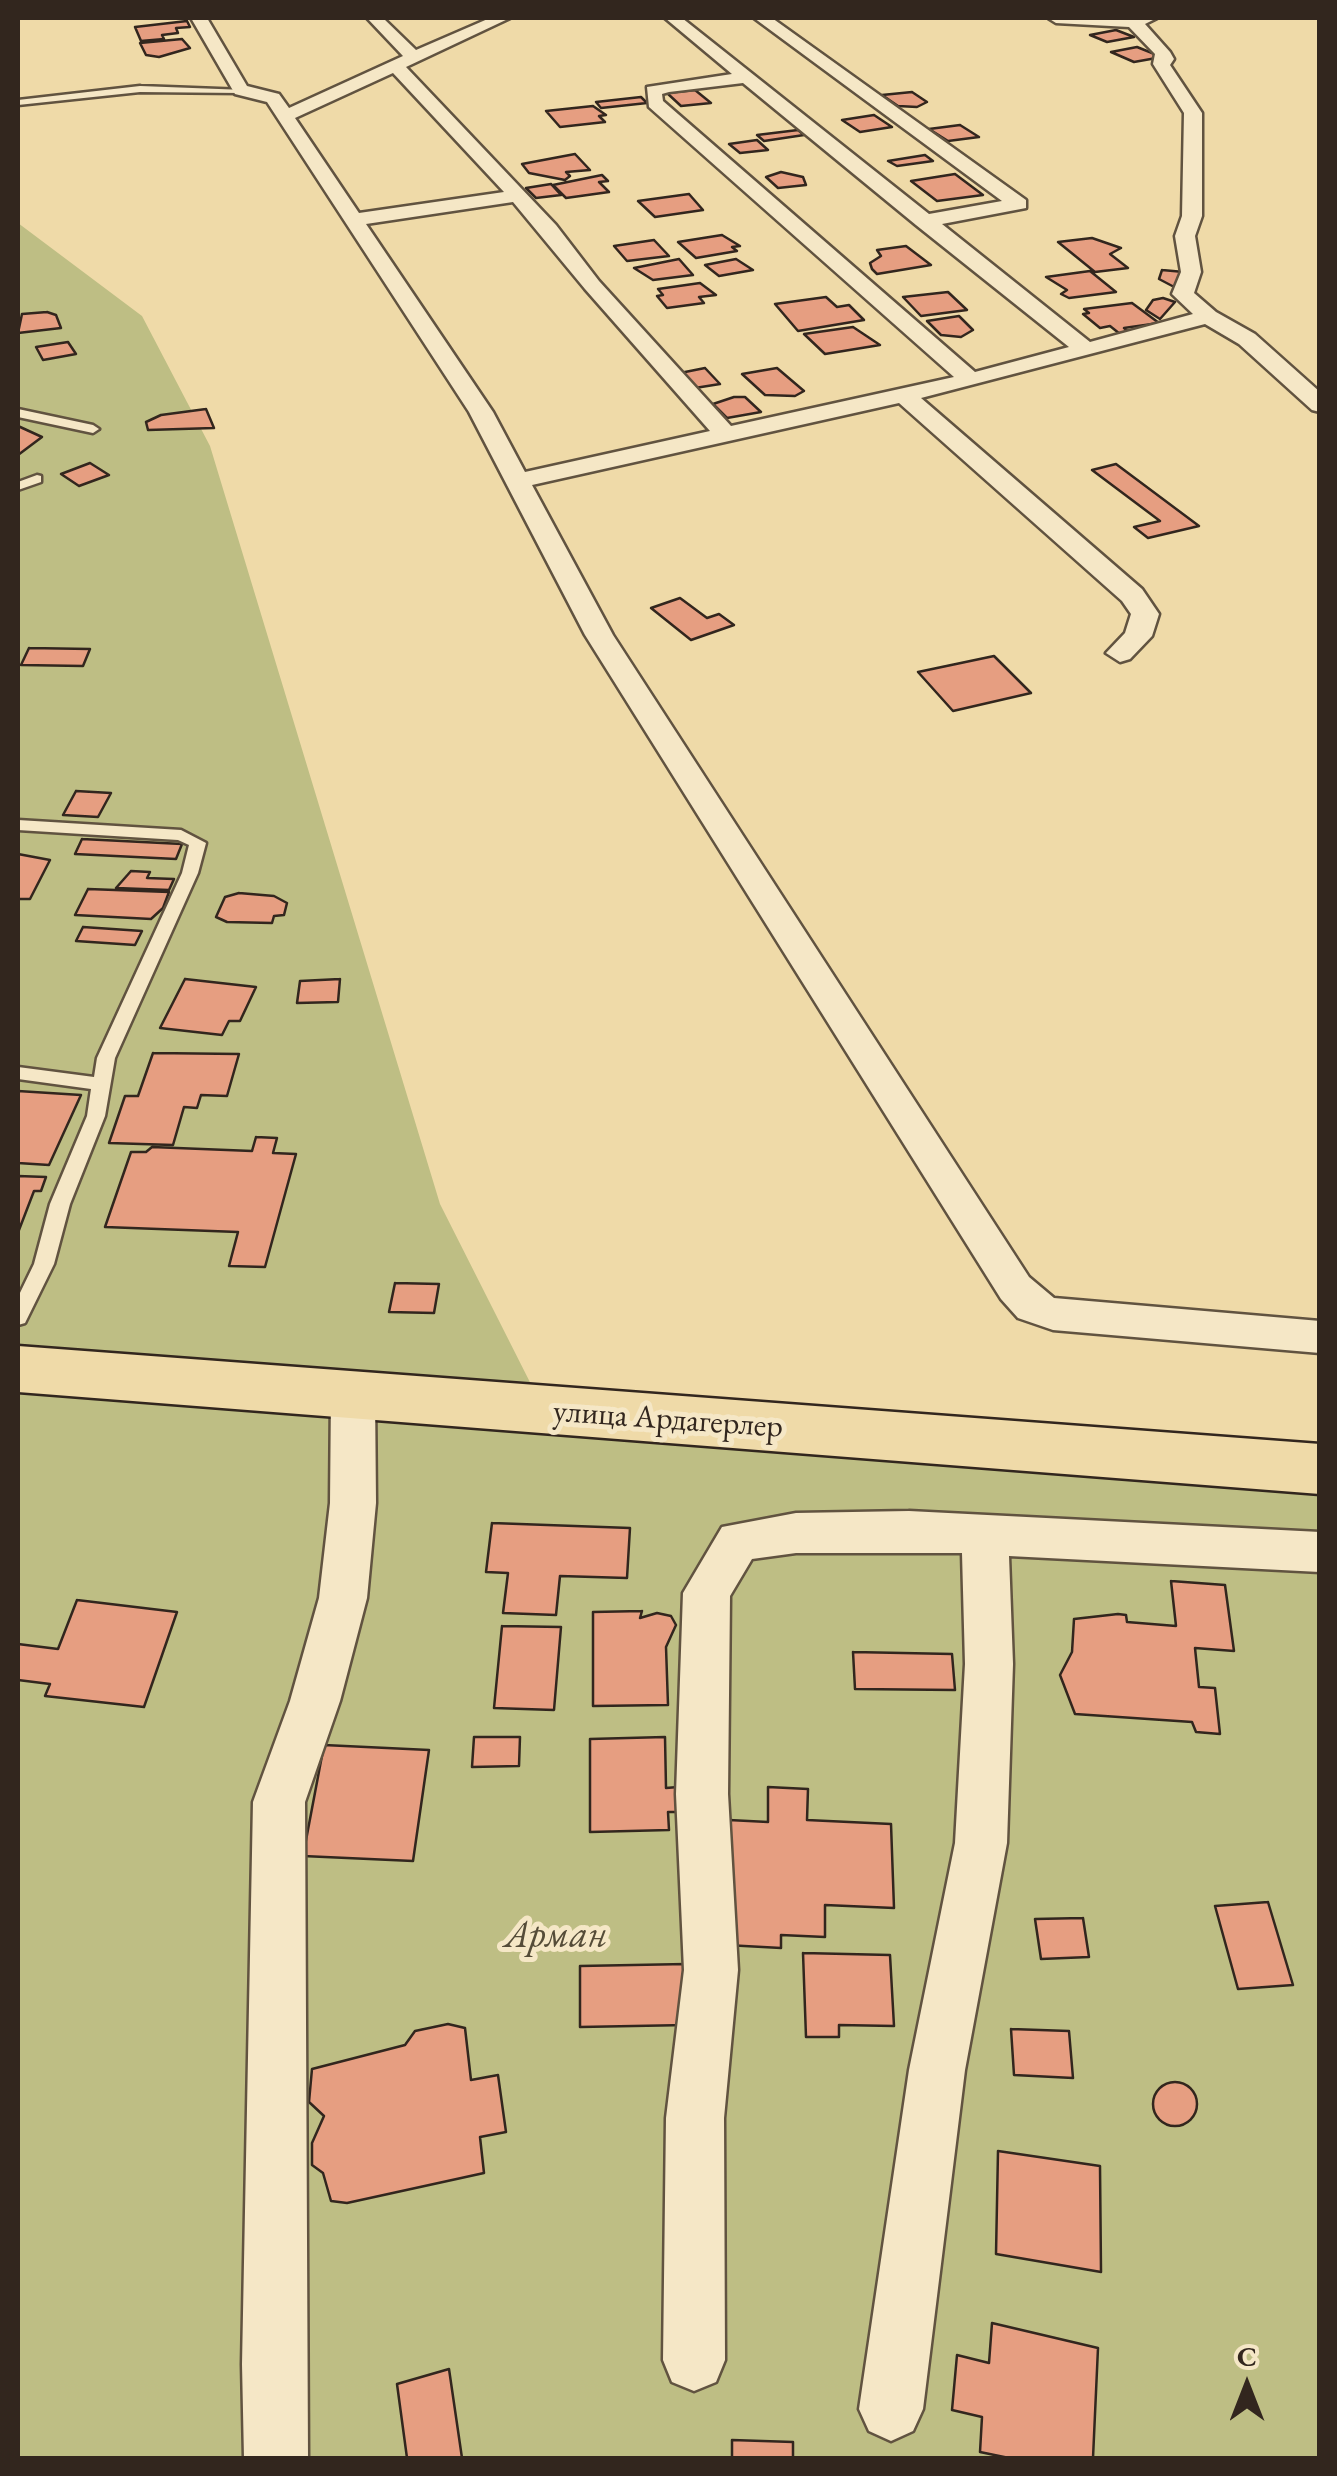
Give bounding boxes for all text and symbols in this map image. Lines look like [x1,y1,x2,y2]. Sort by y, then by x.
street label: улица Ардагерлер [552,1393,784,1447]
park label: Арман [504,1913,608,1959]
north arrow [1197,2336,1297,2436]
text: С [1237,2338,1257,2374]

